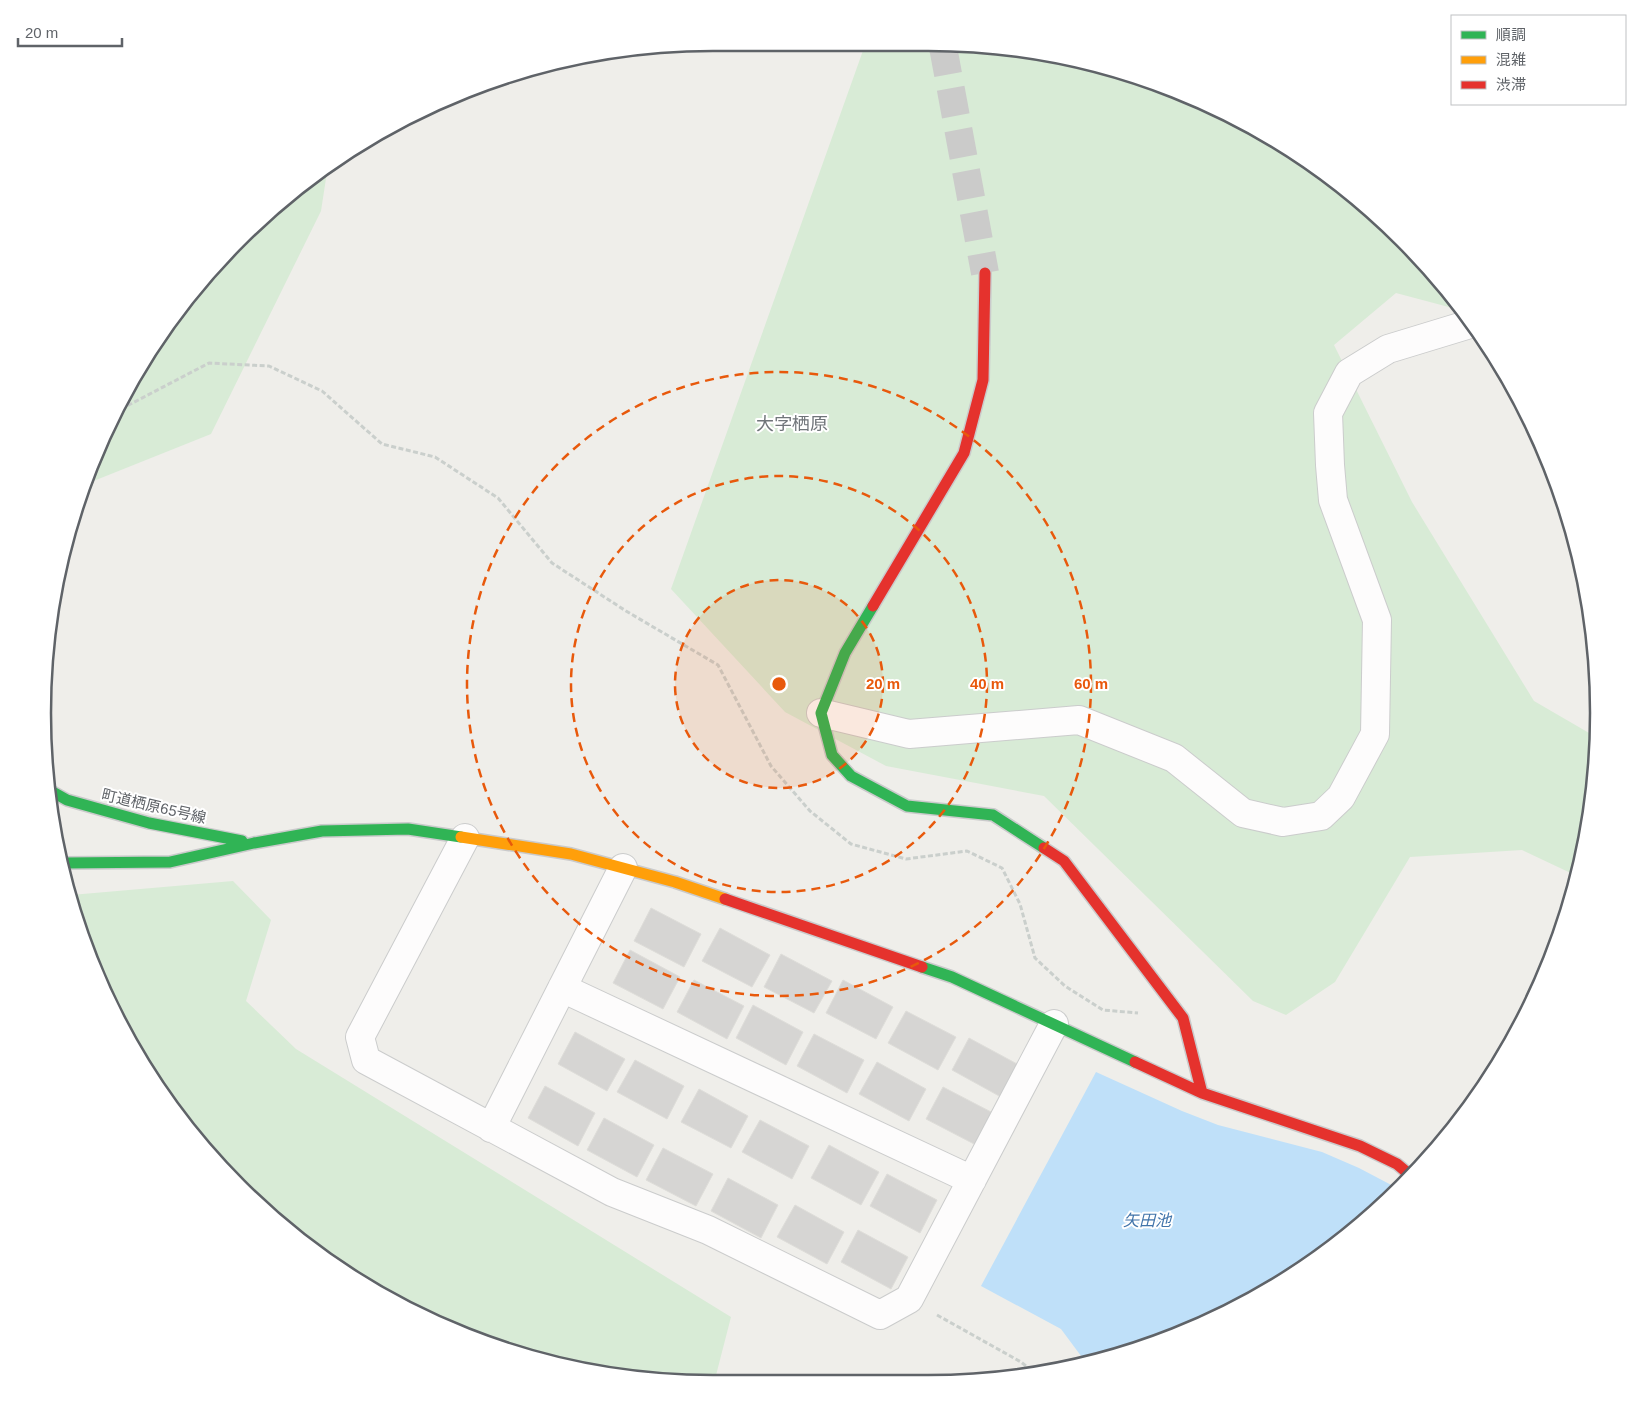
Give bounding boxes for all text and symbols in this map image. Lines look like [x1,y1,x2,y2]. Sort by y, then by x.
scale bar [18,15,121,47]
legend [1451,15,1626,105]
text: 20 m [25,24,58,41]
text: 順調 [1496,26,1526,43]
text: 混雑 [1496,51,1526,68]
text: 渋滞 [1496,76,1526,93]
district label: 大字栖原 [756,414,828,434]
centre of rings [770,675,788,693]
text: 20 m [866,675,900,692]
text: 40 m [970,675,1004,692]
text: 60 m [1074,675,1108,692]
street label: 町道栖原65号線 [100,786,208,826]
water label: 矢田池 [1123,1212,1173,1229]

